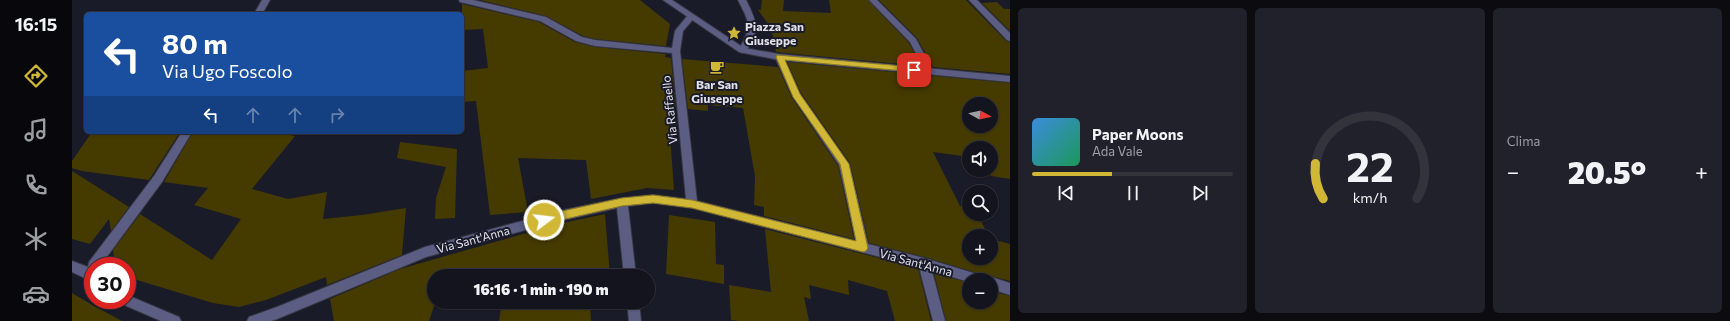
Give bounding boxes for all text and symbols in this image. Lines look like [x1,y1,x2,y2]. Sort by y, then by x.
text: 16:15 [15,13,57,35]
place label: Piazza San Giuseppe [745,19,804,47]
place icon: Piazza San Giuseppe [726,25,742,41]
text: 80 m [162,26,228,60]
icon: left [96,28,148,80]
pin [897,53,931,87]
cafe icon: Bar San Giuseppe [709,59,725,75]
icon: arrive [903,59,925,81]
text: Via Ugo Foscolo [162,60,292,82]
icon: directions [22,62,50,90]
street label: Via Raffaello [658,75,680,145]
place label: Bar San Giuseppe [691,77,743,105]
north arrow [962,97,998,133]
map controls [962,97,998,309]
icon: left [200,104,222,126]
icon: ahead [242,104,264,126]
icon: ahead [284,104,306,126]
icon: right [326,104,348,126]
icon: music [22,116,50,144]
text: Paper Moons [1092,125,1183,143]
text: Clima [1507,133,1540,149]
text: 22 [1346,139,1394,190]
button: sound [962,141,998,177]
text: Ada Vale [1092,143,1143,159]
text: 20.5° [1568,153,1646,190]
text: − [1507,158,1519,185]
text: + [1695,158,1708,185]
icon: phone [22,171,50,199]
icon: previous [1055,182,1077,204]
icon: pause [1122,182,1144,204]
icon: next [1189,182,1211,204]
button: search [962,185,998,221]
text: km/h [1353,187,1387,205]
position arrow [523,199,565,241]
street label: Via Sant'Anna [435,223,511,255]
icon: climate [22,225,50,253]
button: + [962,229,998,265]
street label: Via Sant'Anna [878,246,954,278]
speed limit sign: 30 [84,257,136,309]
button: − [962,273,998,309]
icon: car [22,280,50,308]
text: 16:16 · 1 min · 190 m [473,280,609,298]

